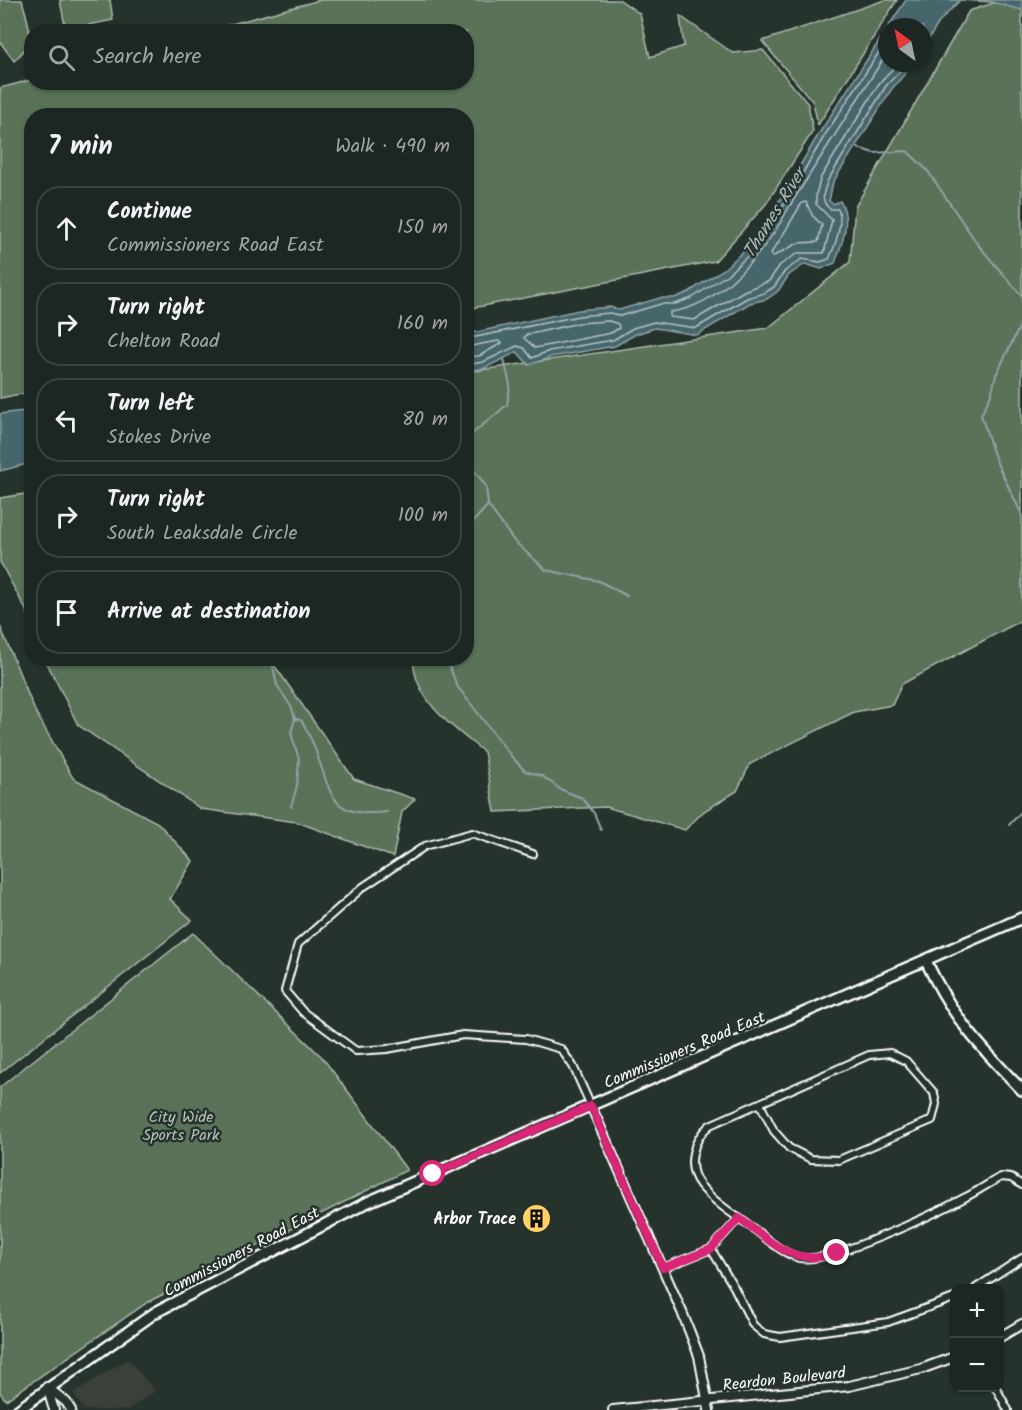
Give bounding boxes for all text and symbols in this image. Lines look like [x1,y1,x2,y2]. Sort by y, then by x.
north arrow [878,18,932,72]
search box [24,24,474,90]
text: Search here [93,40,201,75]
icon: search [45,41,78,74]
text: 7 min [48,126,113,168]
text: Walk · 490 m [335,131,450,163]
water label: Thames River [736,160,817,265]
text: Continue [107,195,192,230]
icon: ahead [50,212,83,245]
text: 150 m [397,212,448,244]
text: Commissioners Road East [107,230,324,262]
text: Turn right [107,291,205,326]
icon: right [50,308,83,341]
text: 160 m [397,308,448,340]
text: Chelton Road [107,326,219,358]
text: Turn left [107,387,194,422]
icon: left [50,404,83,437]
text: 80 m [402,404,448,436]
text: Stokes Drive [107,422,211,454]
text: Turn right [107,483,205,518]
icon: right [50,500,83,533]
text: 100 m [398,500,448,532]
text: South Leaksdale Circle [107,518,297,550]
text: Arrive at destination [107,595,310,630]
icon: arrive [50,596,83,629]
street label: Commissioners Road East [600,1005,770,1096]
park label: City Wide Sports Park [142,1105,220,1148]
route start [419,1160,445,1186]
street label: Commissioners Road East [159,1200,325,1304]
building icon: Arbor Trace [521,1202,553,1234]
place label: Arbor Trace [434,1207,516,1232]
route end [823,1239,849,1265]
map controls [950,1284,1004,1392]
button: + [950,1284,1004,1338]
button: − [950,1338,1004,1392]
street label: Reardon Boulevard [722,1361,848,1398]

